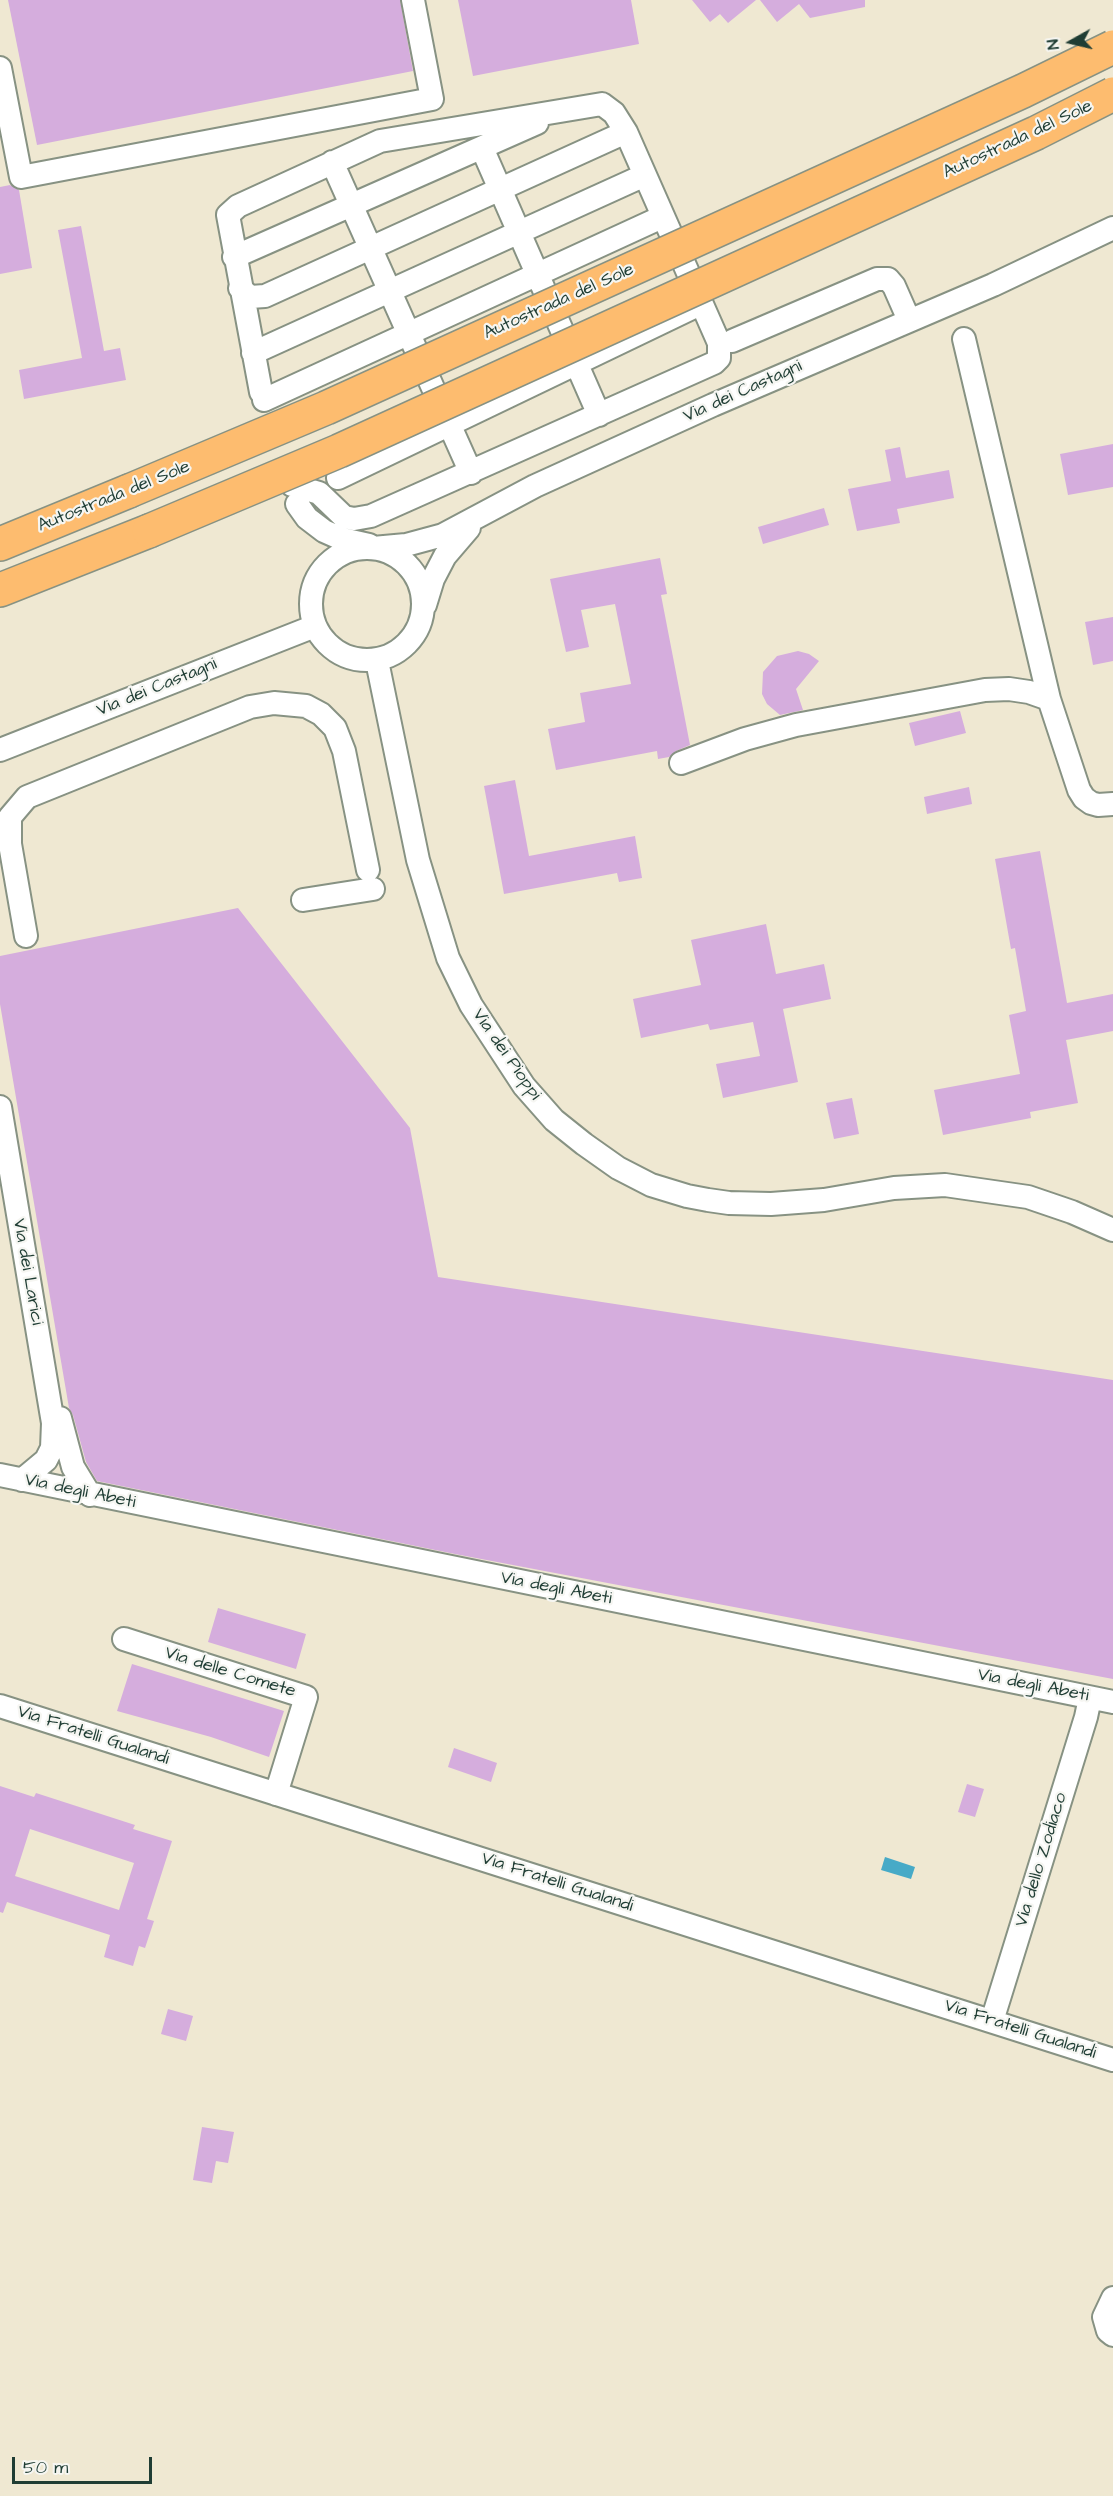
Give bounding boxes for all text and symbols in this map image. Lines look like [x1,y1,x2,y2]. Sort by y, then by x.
north arrow [1041,12,1101,72]
text: N [1042,38,1065,51]
street label: Autostrada del Sole [940,96,1096,184]
street label: Autostrada del Sole [480,259,638,345]
street label: Via dei Castagni [680,356,806,428]
street label: Autostrada del Sole [35,457,193,537]
street label: Via dei Castagni [94,654,220,722]
street label: Via dei Pioppi [467,1005,545,1105]
street label: Via dei Larici [7,1217,47,1327]
street label: Via degli Abeti [23,1470,137,1514]
street label: Via degli Abeti [499,1568,613,1610]
street label: Via delle Comete [162,1643,298,1703]
street label: Via degli Abeti [976,1665,1090,1707]
street label: Via Fratelli Gualandi [14,1701,172,1771]
street label: Via dello Zodiaco [1011,1790,1073,1930]
street label: Via Fratelli Gualandi [478,1848,636,1918]
street label: Via Fratelli Gualandi [941,1995,1099,2065]
scale bar [15,2445,154,2483]
text: 50 m [23,2455,68,2480]

